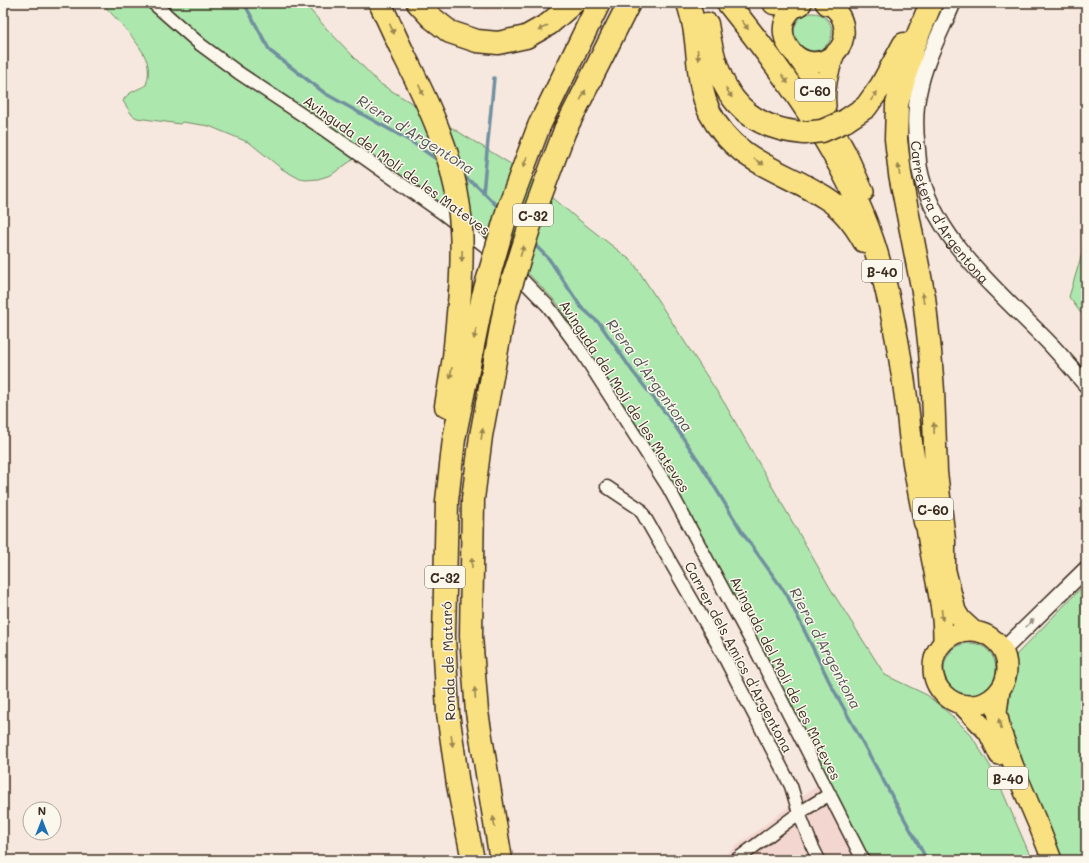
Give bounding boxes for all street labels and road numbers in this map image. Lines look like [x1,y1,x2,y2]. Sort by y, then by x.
road number: C-60 [795,79,835,101]
street label: Avinguda del Molí de les Mateves [300,91,494,239]
street label: Carretera d'Argentona [907,140,994,287]
road number: C-32 [513,204,553,226]
road number: B-40 [862,260,902,282]
street label: Avinguda del Molí de les Mateves [555,296,695,496]
road number: C-60 [913,498,953,520]
street label: Carrer dels Amics d'Argentona [680,558,798,756]
road number: C-32 [425,566,465,588]
street label: Avinguda del Molí de les Mateves [726,573,846,783]
street label: Ronda de Mataró [436,601,460,721]
road number: B-40 [988,767,1028,789]

